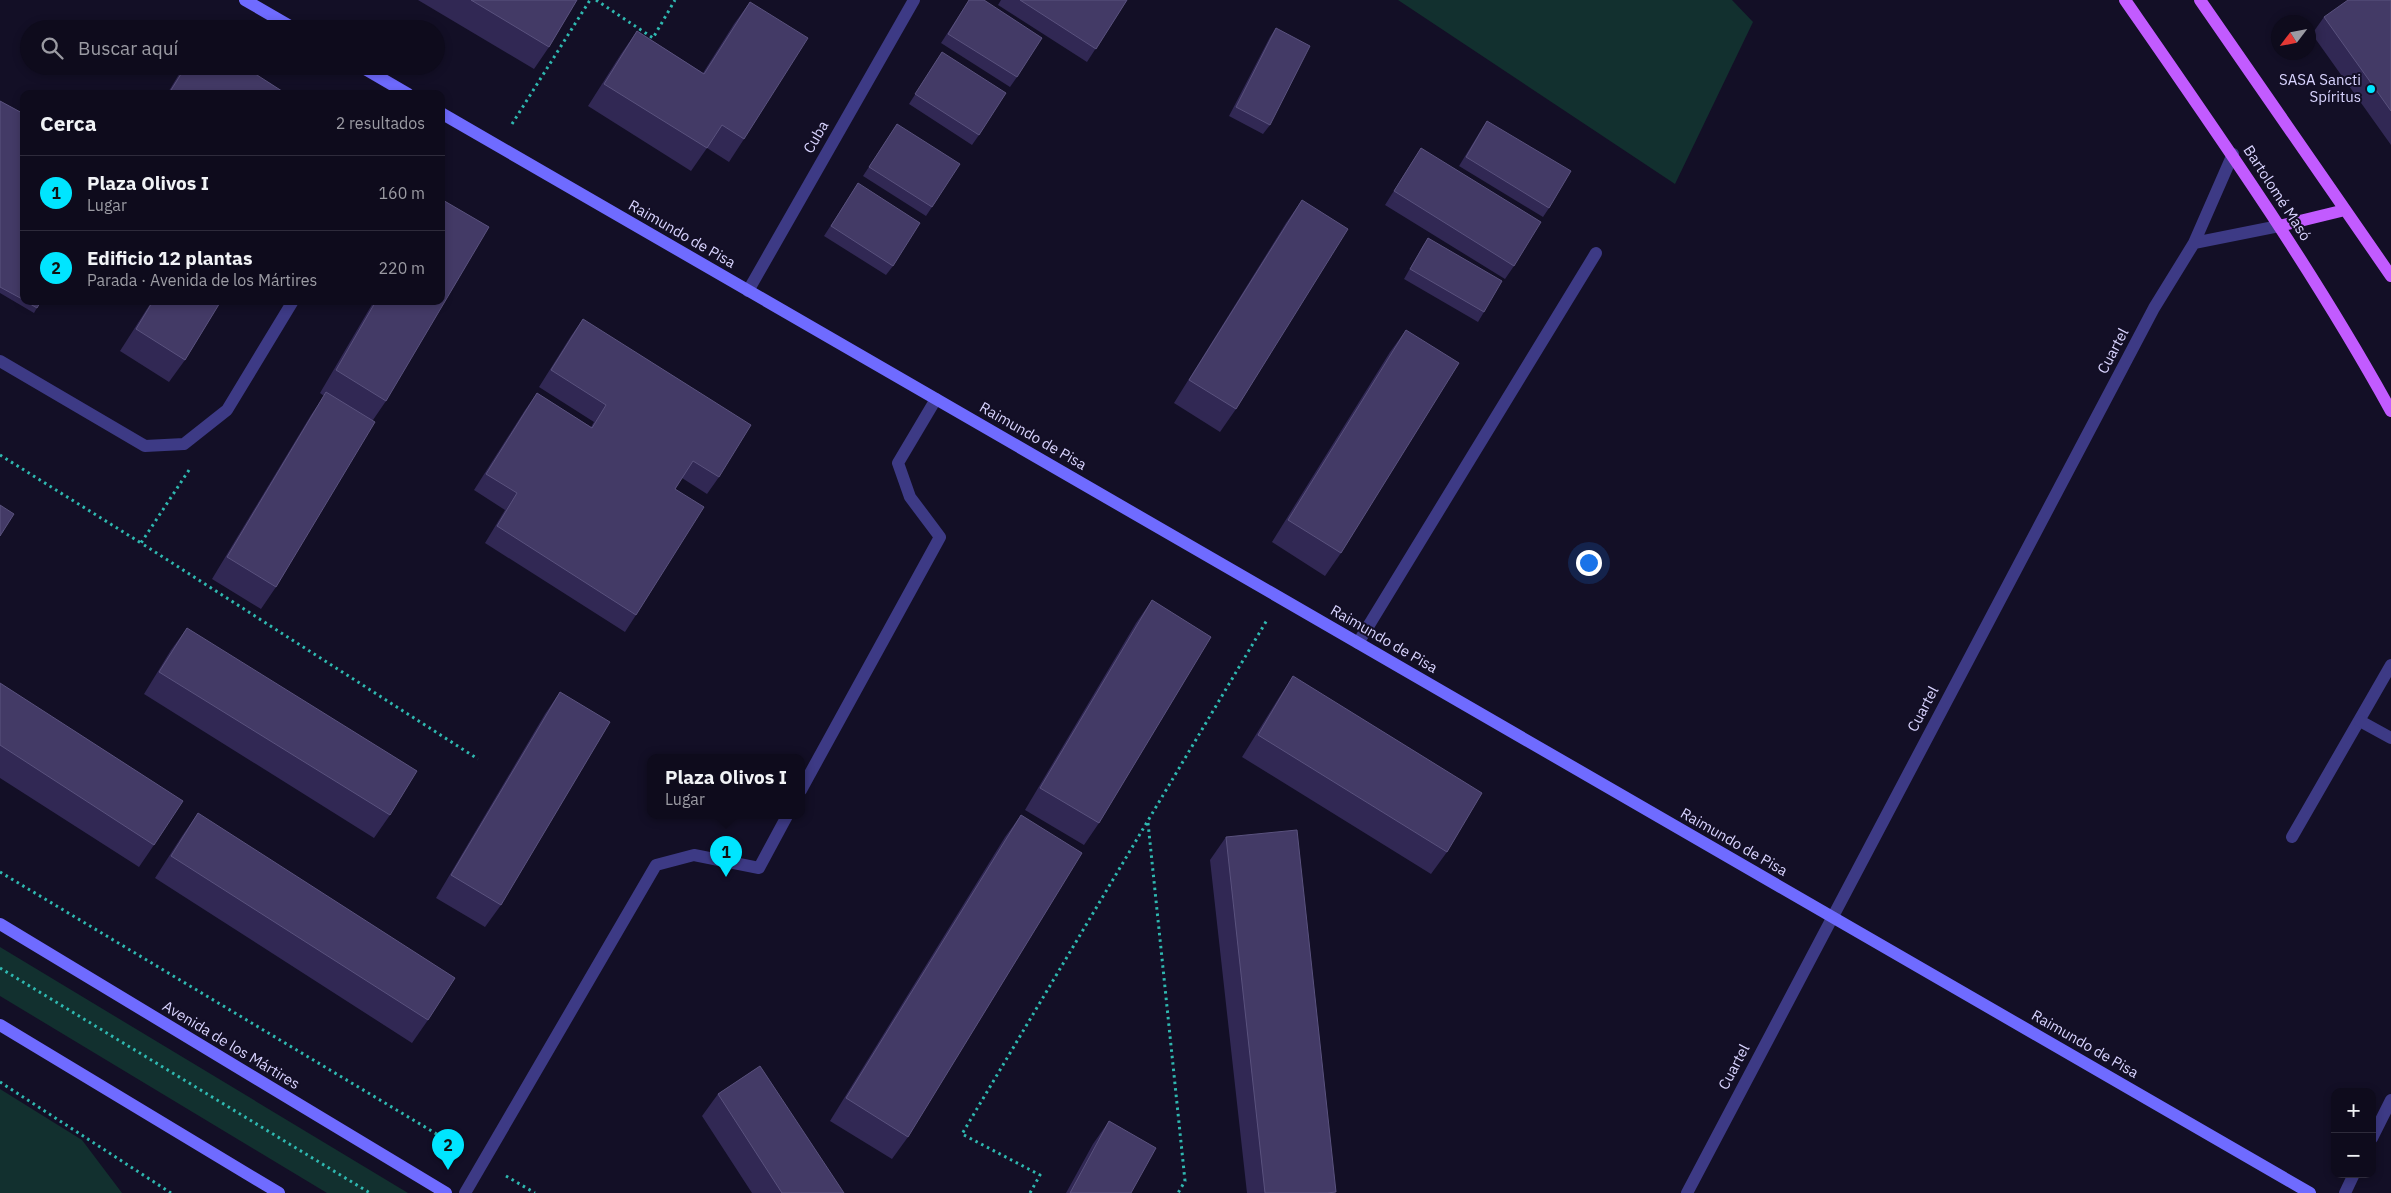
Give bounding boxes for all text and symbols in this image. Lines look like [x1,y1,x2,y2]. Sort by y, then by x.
north arrow [2271,15,2316,60]
search box [20,20,445,75]
icon: search [38,34,66,62]
text: Buscar aquí [78,36,178,60]
place label: SASA Sancti Spíritus [2279,70,2361,106]
marker: SASA Sancti Spíritus [2365,83,2377,95]
text: Cerca [40,109,97,137]
text: 2 resultados [336,113,425,133]
street label: Cuba [799,117,832,156]
street label: Bartolomé Masó [2239,141,2315,244]
text: Plaza Olivos I [87,171,209,195]
text: 1 [51,183,61,203]
text: 160 m [378,183,425,203]
text: Lugar [87,195,127,215]
street label: Raimundo de Pisa [625,195,739,272]
text: Edificio 12 plantas [87,246,252,270]
text: 2 [51,258,61,278]
text: 220 m [378,258,425,278]
text: Parada · Avenida de los Mártires [87,270,317,290]
street label: Cuartel [2093,325,2132,377]
street label: Raimundo de Pisa [976,397,1090,474]
your location [1576,550,1602,576]
street label: Raimundo de Pisa [1327,600,1441,677]
street label: Cuartel [1903,683,1942,735]
popup [647,754,805,819]
text: Plaza Olivos I [665,765,787,789]
text: Lugar [665,789,705,809]
street label: Raimundo de Pisa [1677,803,1791,880]
pin: 1 [710,836,742,877]
street label: Avenida de los Mártires [159,996,303,1093]
street label: Raimundo de Pisa [2028,1005,2142,1082]
street label: Cuartel [1714,1041,1753,1093]
map controls [2331,1088,2376,1178]
button: + [2331,1088,2376,1133]
pin: 2 [432,1129,464,1170]
button: − [2331,1133,2376,1178]

